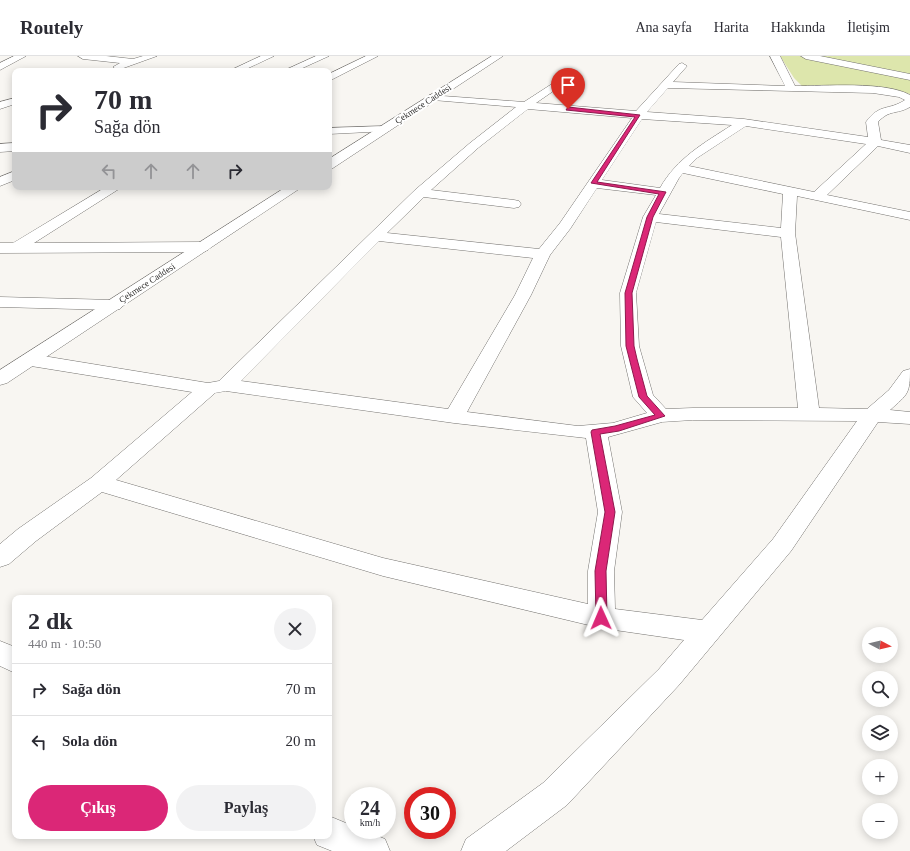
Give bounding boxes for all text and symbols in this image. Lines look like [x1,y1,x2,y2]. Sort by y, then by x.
text: Routely [20,17,83,38]
text: Ana sayfa [635,20,692,35]
text: Harita [714,20,749,35]
text: Hakkında [771,20,825,35]
text: İletişim [847,20,890,35]
pin [551,68,585,109]
icon: arrive [557,74,579,96]
street label: Çekmece Caddesi [393,82,453,126]
icon: right [28,84,80,136]
text: 70 m [94,84,152,115]
text: Sağa dön [94,117,161,137]
icon: left [98,160,120,182]
icon: ahead [140,160,162,182]
icon: ahead [182,160,204,182]
icon: right [224,160,246,182]
street label: Çekmece Caddesi [117,261,177,305]
position arrow [580,597,622,639]
text: 2 dk [28,608,73,634]
button: close [274,608,316,650]
north arrow [862,627,898,663]
map controls [862,627,898,839]
text: 440 m · 10:50 [28,636,101,651]
button: search [862,671,898,707]
icon: right [28,679,50,701]
text: Sağa dön [62,681,121,697]
text: 70 m [286,681,316,697]
button: layers [862,715,898,751]
icon: left [28,731,50,753]
text: Sola dön [62,733,117,749]
text: 20 m [286,733,316,749]
button: + [862,759,898,795]
button: Çıkış [28,785,168,831]
button: Paylaş [176,785,316,831]
speed limit sign: 30 [404,787,456,839]
text: 24 [360,797,380,819]
button: − [862,803,898,839]
text: km/h [360,817,380,828]

